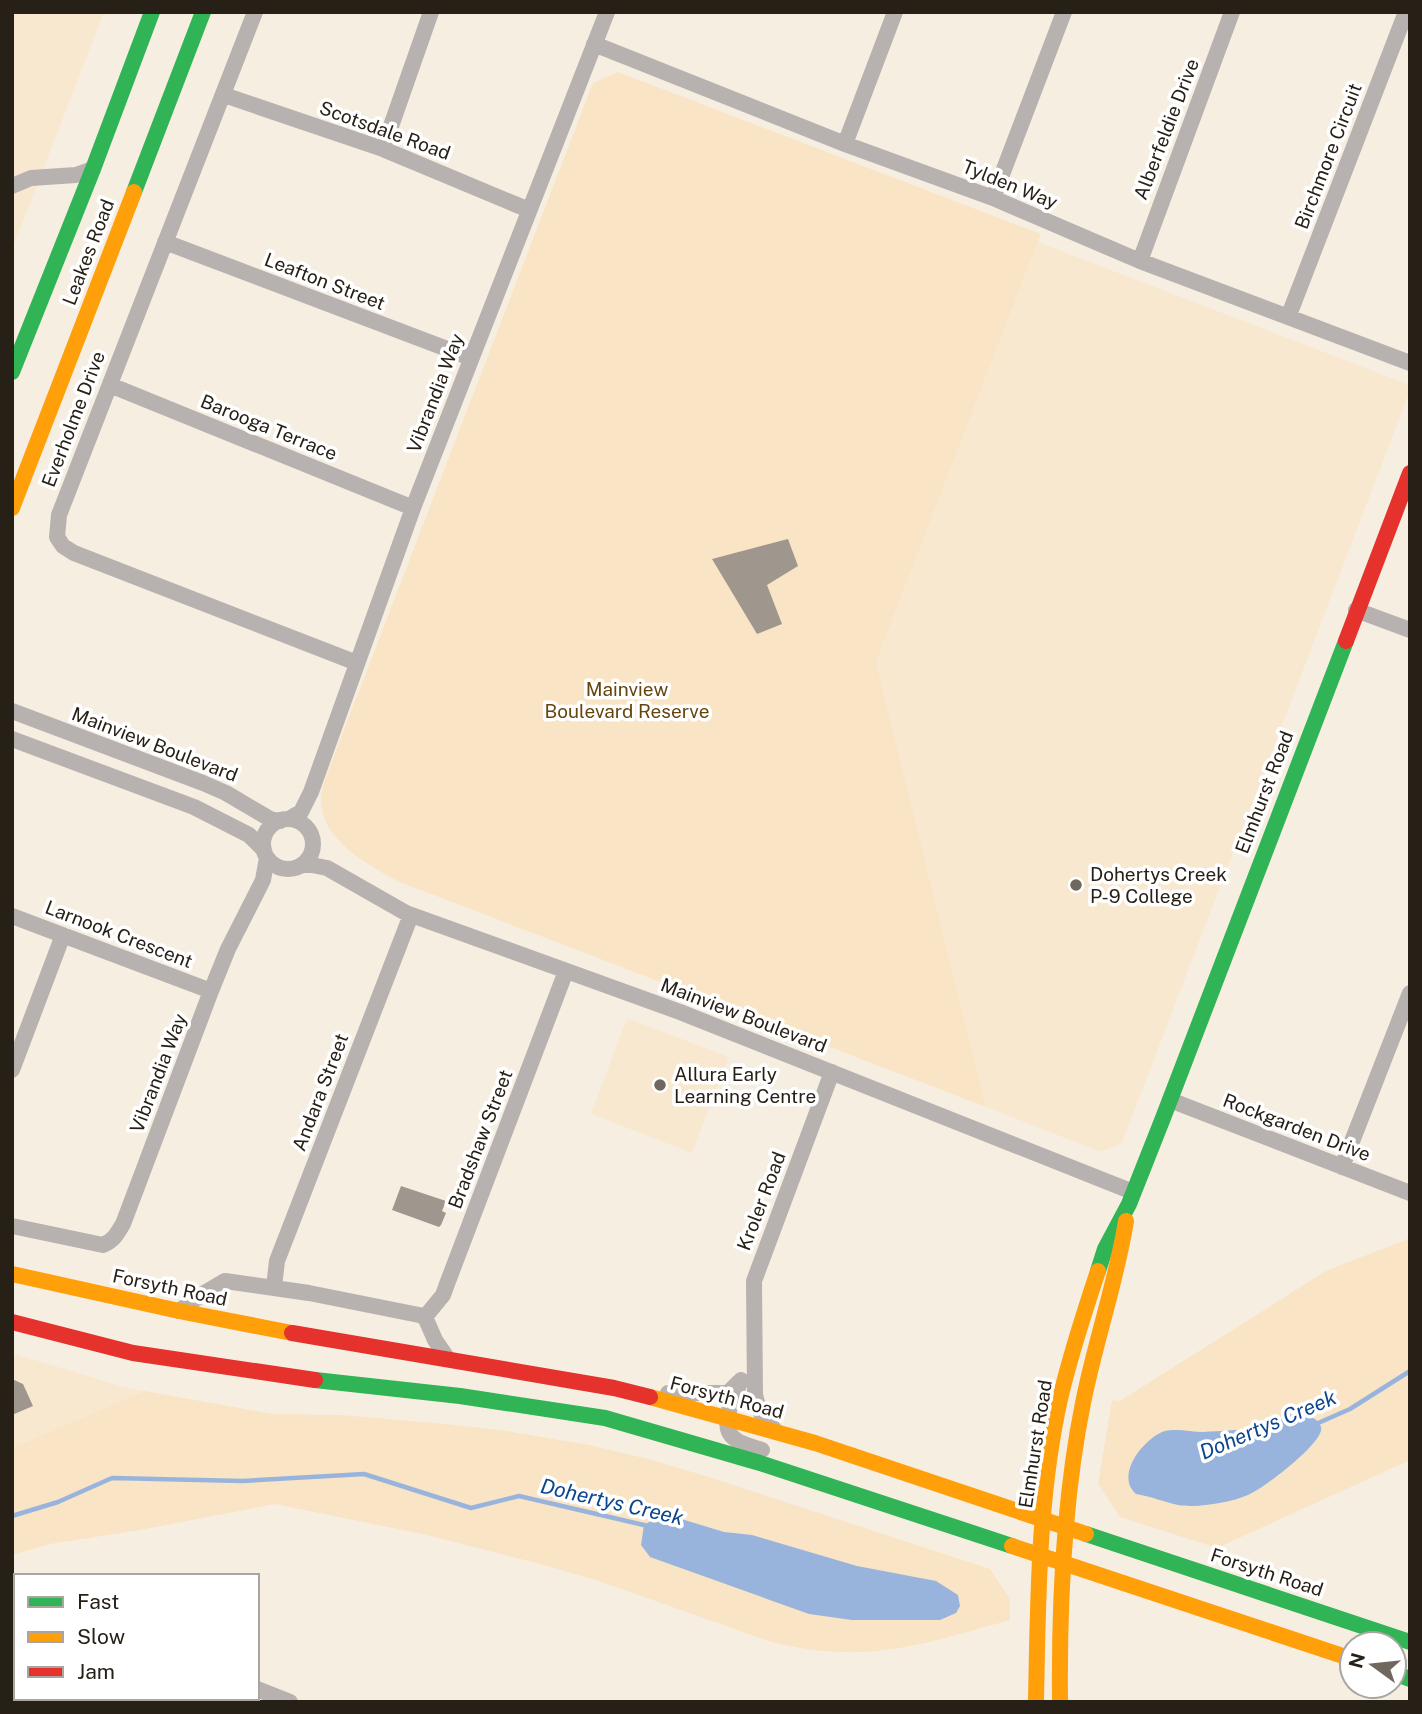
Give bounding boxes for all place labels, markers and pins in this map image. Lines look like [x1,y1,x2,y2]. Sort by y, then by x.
place label: Dohertys Creek P-9 College [1090,863,1227,907]
marker: Dohertys Creek P-9 College [1068,877,1084,893]
place label: Allura Early Learning Centre [674,1063,816,1107]
marker: Allura Early Learning Centre [652,1077,668,1093]

